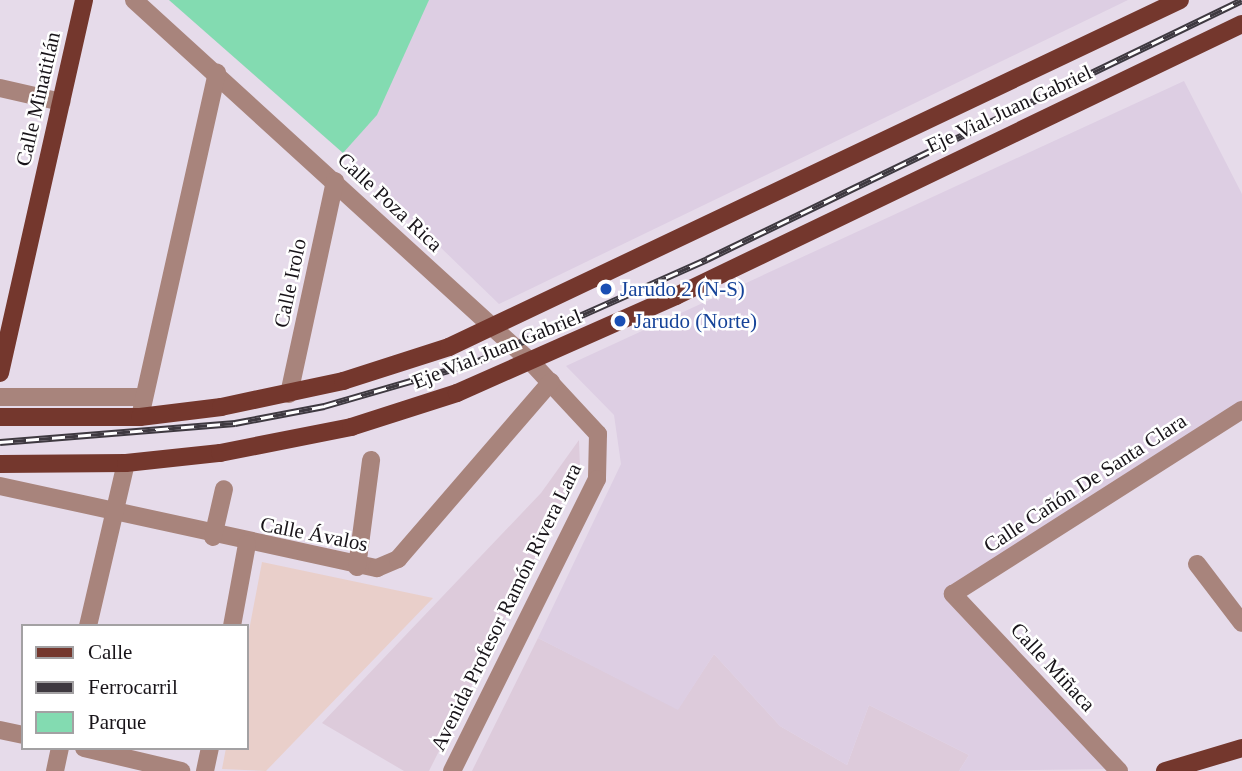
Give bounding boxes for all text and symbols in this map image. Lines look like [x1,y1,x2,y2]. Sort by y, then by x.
street label: Calle Minatitlán [10,29,66,169]
street label: Eje Vial Juan Gabriel [922,60,1096,158]
street label: Calle Poza Rica [332,147,448,257]
street label: Calle Irolo [268,236,312,330]
place label: Jarudo 2 (N-S) [620,276,745,302]
marker: Jarudo 2 (N-S) [598,281,614,297]
street label: Eje Vial Juan Gabriel [409,304,585,394]
place label: Jarudo (Norte) [634,308,757,334]
marker: Jarudo (Norte) [612,313,628,329]
street label: Calle Cañón De Santa Clara [979,408,1191,558]
street label: Avenida Profesor Ramón Rivera Lara [425,459,587,755]
street label: Calle Ávalos [258,511,370,557]
street label: Calle Miñaca [1005,617,1101,717]
legend [21,624,248,750]
text: Calle [88,640,132,664]
text: Ferrocarril [88,675,178,699]
text: Parque [88,710,146,734]

